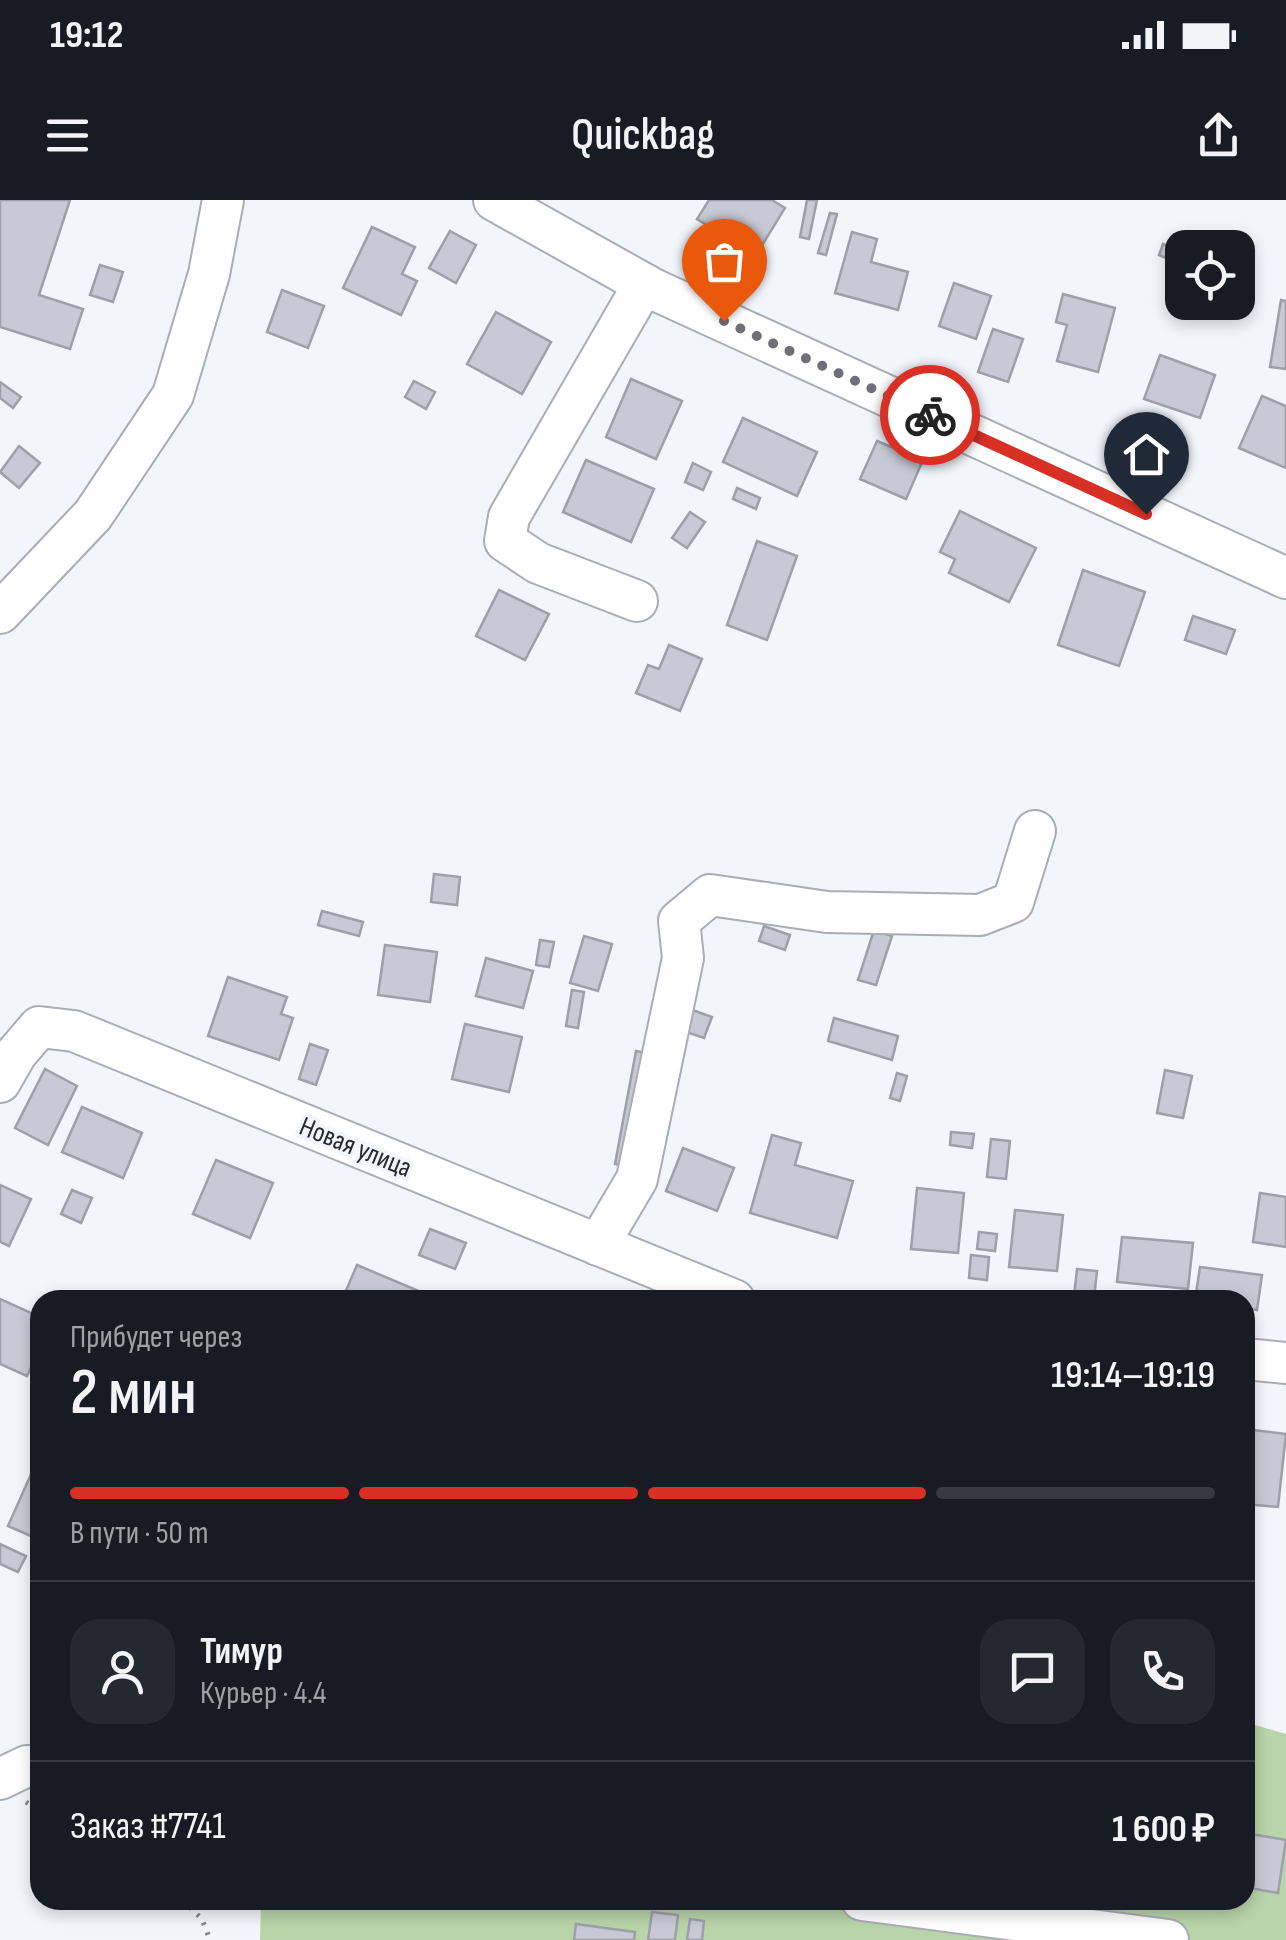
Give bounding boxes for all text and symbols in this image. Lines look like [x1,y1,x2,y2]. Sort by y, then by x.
text: 19:12 [50,13,123,58]
icon: menu [40,108,95,163]
text: Quickbag [571,108,715,163]
icon: share [1191,108,1246,163]
pin [682,219,767,322]
map controls [1165,230,1255,320]
button: locate [1165,230,1255,320]
icon: bag [697,234,752,289]
courier [880,365,980,465]
icon: bike [903,388,958,443]
pin [1104,412,1189,515]
icon: home [1119,427,1174,482]
street label: Новая улица [294,1110,416,1185]
text: Прибудет через [70,1318,242,1357]
text: 19:14–19:19 [1051,1353,1215,1398]
text: 2 мин [70,1355,197,1433]
text: В пути · 50 m [70,1514,208,1553]
button: person [70,1619,175,1724]
button: chat [980,1619,1085,1724]
button: phone [1110,1619,1215,1724]
text: Тимур [200,1629,283,1674]
text: Курьер · 4.4 [200,1674,326,1713]
text: Заказ #7741 [70,1804,226,1849]
text: 1 600 ₽ [1112,1807,1215,1852]

